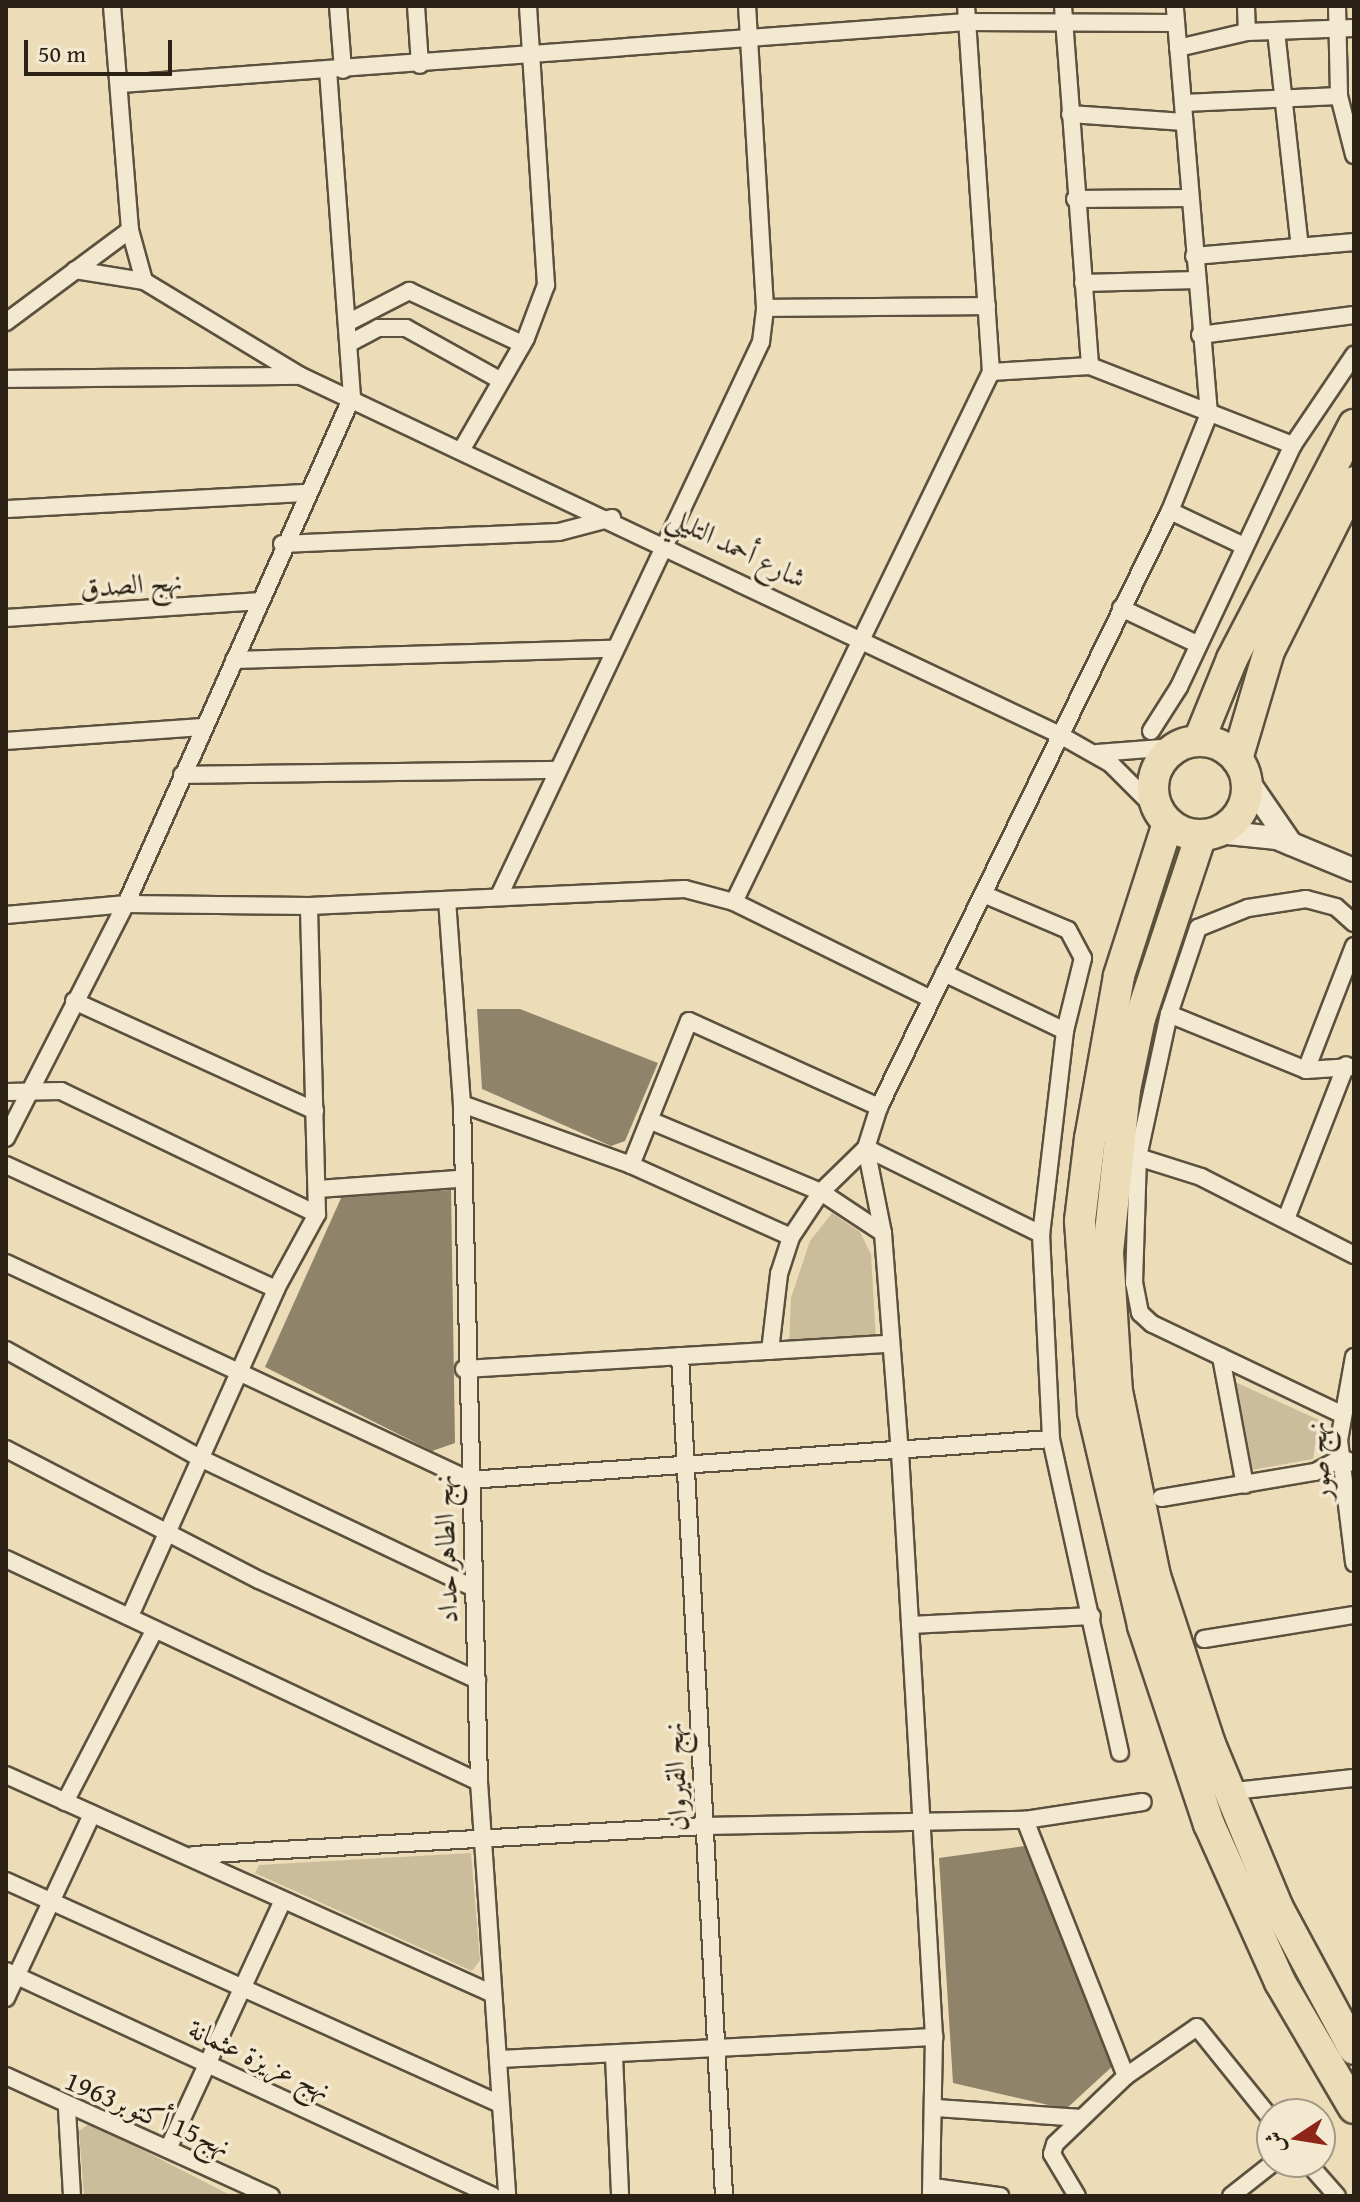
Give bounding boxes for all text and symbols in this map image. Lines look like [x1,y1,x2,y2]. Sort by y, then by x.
scale bar [28,24,176,74]
text: 50 m [38,36,86,71]
street label: شارع أحمد التليلي [662,499,812,595]
street label: نهج الصدق [79,564,183,604]
street label: نهج صور [1298,1420,1338,1502]
street label: نهج الطاهر حداد [426,1474,464,1624]
street label: نهج القيروان [655,1722,695,1832]
street label: نهج عزيزة عثمانة [183,2011,337,2107]
street label: نهج15 أكتوبر1963 [60,2063,236,2163]
north arrow [1256,2098,1336,2178]
text: ش [1257,2129,1292,2157]

